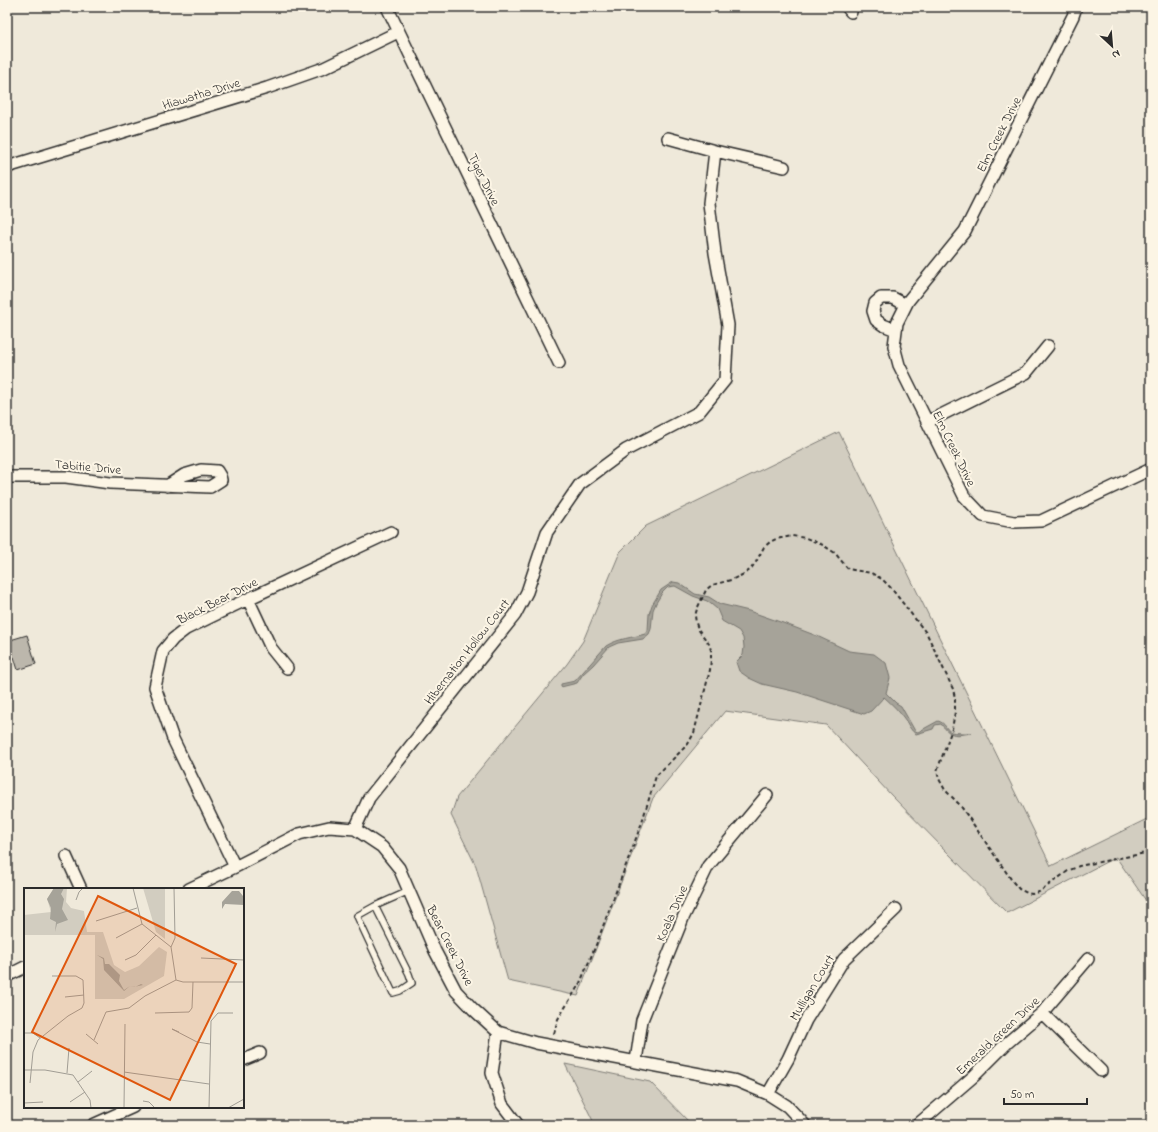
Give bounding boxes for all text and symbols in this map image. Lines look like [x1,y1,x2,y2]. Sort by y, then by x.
north arrow [1092,26,1132,66]
text: N [1109,45,1123,63]
street label: Hiawatha Drive [160,74,243,115]
street label: Elm Creek Drive [972,94,1027,176]
street label: Tiger Drive [462,150,505,210]
street label: Elm Creek Drive [927,408,980,490]
street label: Tabitie Drive [54,455,122,480]
street label: Black Bear Drive [173,573,261,630]
street label: Hibernation Hollow Court [420,594,515,709]
street label: Koala Drive [652,882,693,945]
inset map [24,888,244,1108]
street label: Bear Creek Drive [421,901,478,989]
street label: Mulligan Court [785,951,841,1025]
street label: Emerald Green Drive [952,992,1044,1080]
scale bar [1004,1080,1087,1106]
text: 50 m [1010,1086,1034,1104]

